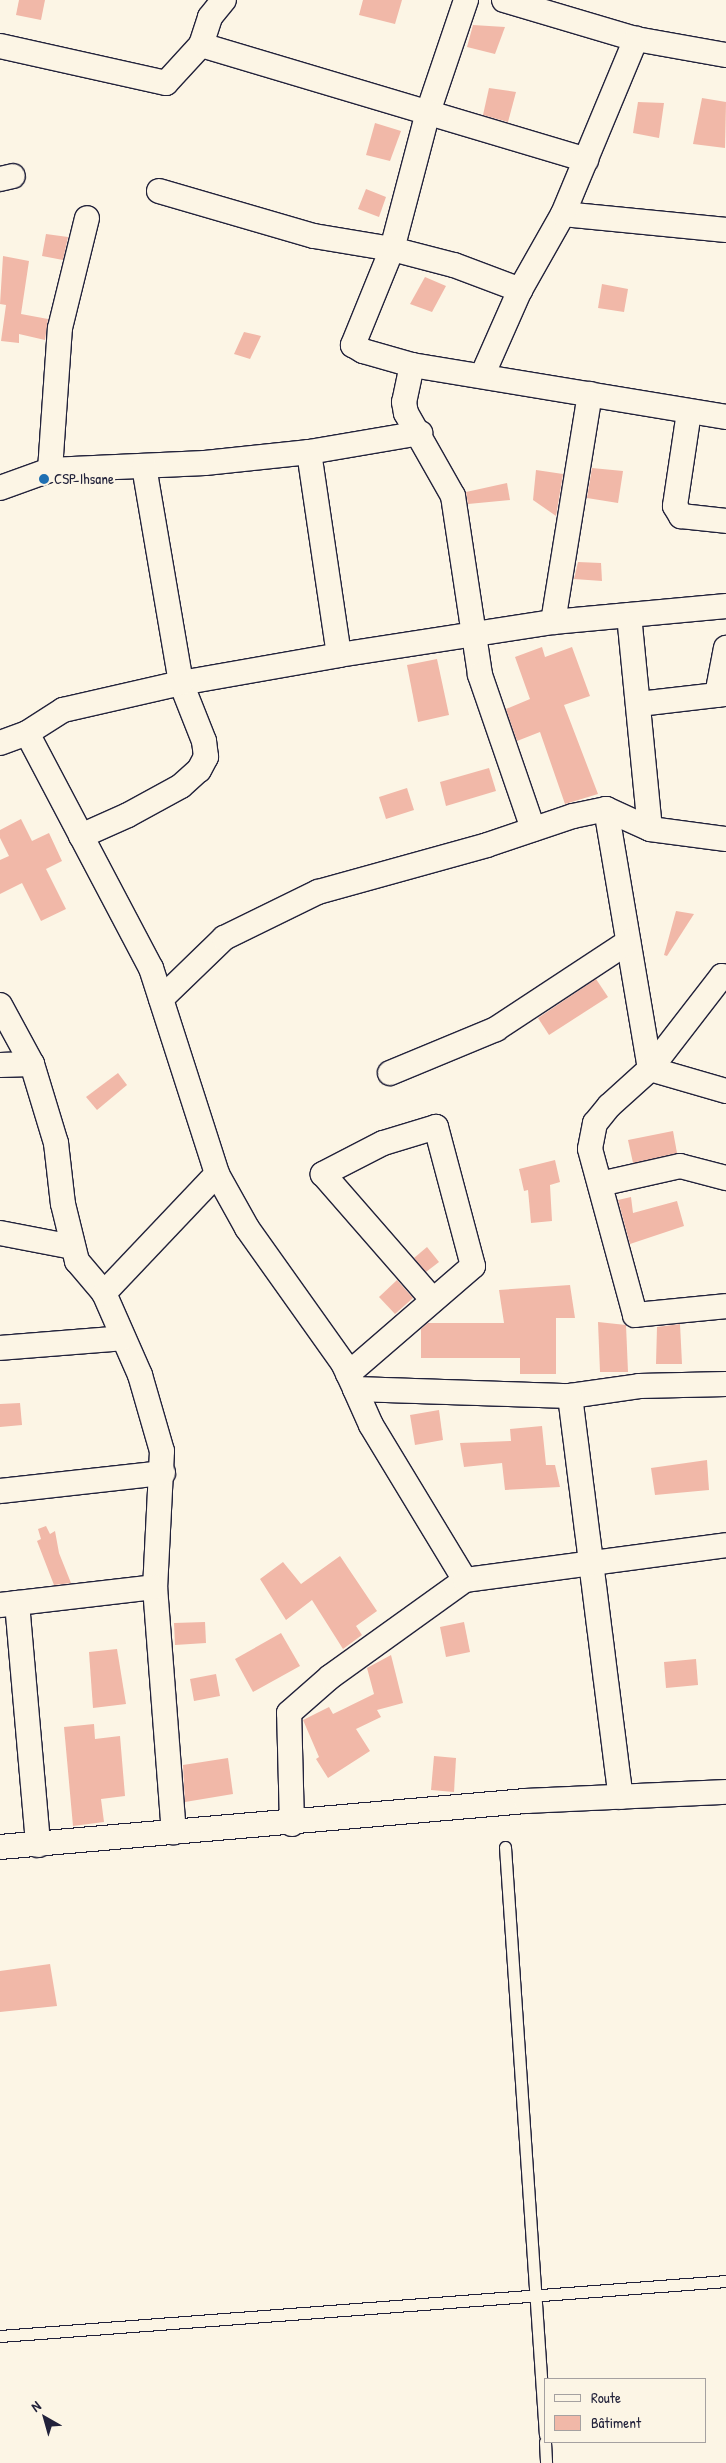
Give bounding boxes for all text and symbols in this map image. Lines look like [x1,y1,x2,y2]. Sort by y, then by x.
place label: CSP Ihsane [54,470,114,488]
marker: CSP Ihsane [38,473,50,485]
legend [544,2378,706,2443]
text: Route [591,2387,621,2408]
north arrow [20,2393,70,2443]
text: N [27,2396,44,2416]
text: Bâtiment [591,2412,641,2433]

